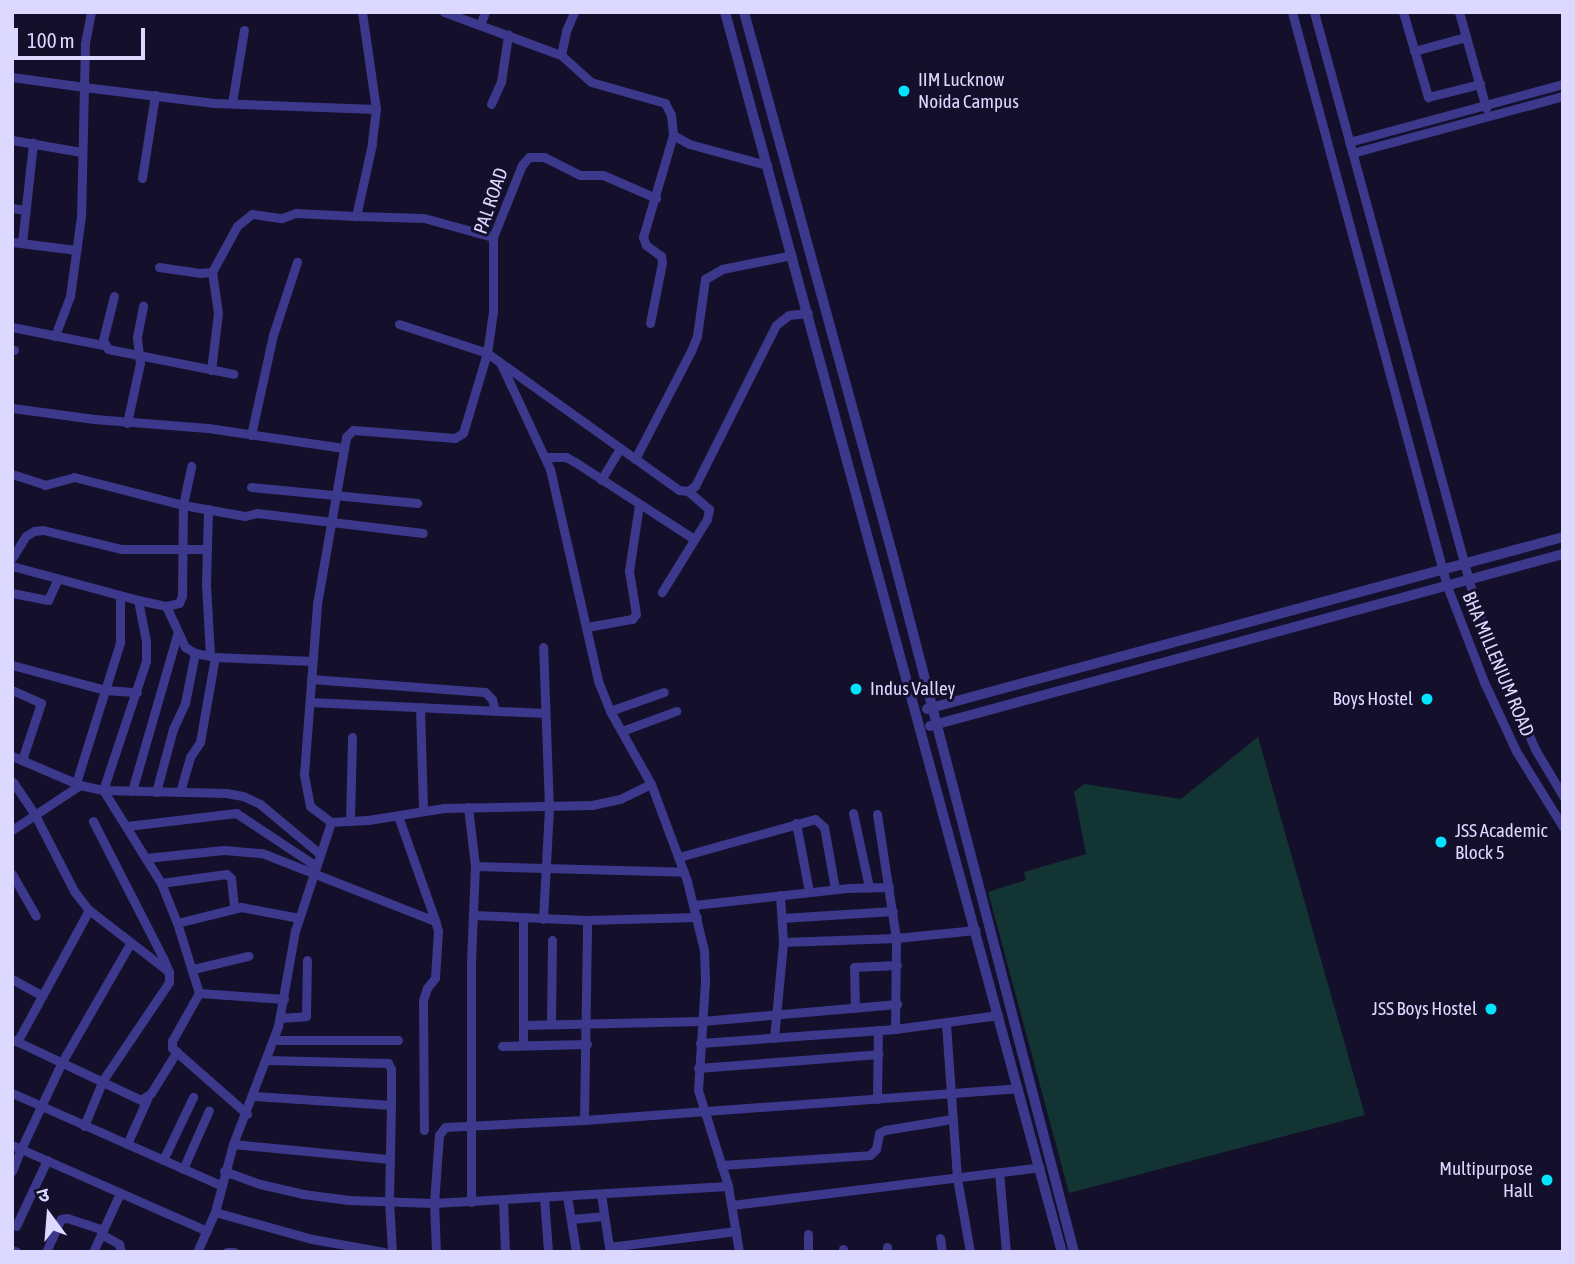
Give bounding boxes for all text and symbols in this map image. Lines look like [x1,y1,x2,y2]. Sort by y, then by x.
scale bar [18,14,149,58]
text: 100 m [27,28,75,52]
place label: IIM Lucknow Noida Campus [918,69,1019,113]
marker: IIM Lucknow Noida Campus [896,83,912,99]
street label: PAL ROAD [469,165,513,237]
street label: BHA MILLENIUM ROAD [1457,588,1539,740]
place label: Indus Valley [870,678,955,700]
marker: Indus Valley [848,681,864,697]
place label: Boys Hostel [1332,688,1413,710]
marker: Boys Hostel [1419,691,1435,707]
place label: JSS Academic Block 5 [1455,820,1548,864]
marker: JSS Academic Block 5 [1433,834,1449,850]
place label: JSS Boys Hostel [1372,998,1477,1020]
marker: JSS Boys Hostel [1483,1001,1499,1017]
place label: Multipurpose Hall [1439,1158,1533,1202]
marker: Multipurpose Hall [1539,1172,1555,1188]
north arrow [14,1180,84,1250]
text: उ [35,1183,52,1207]

